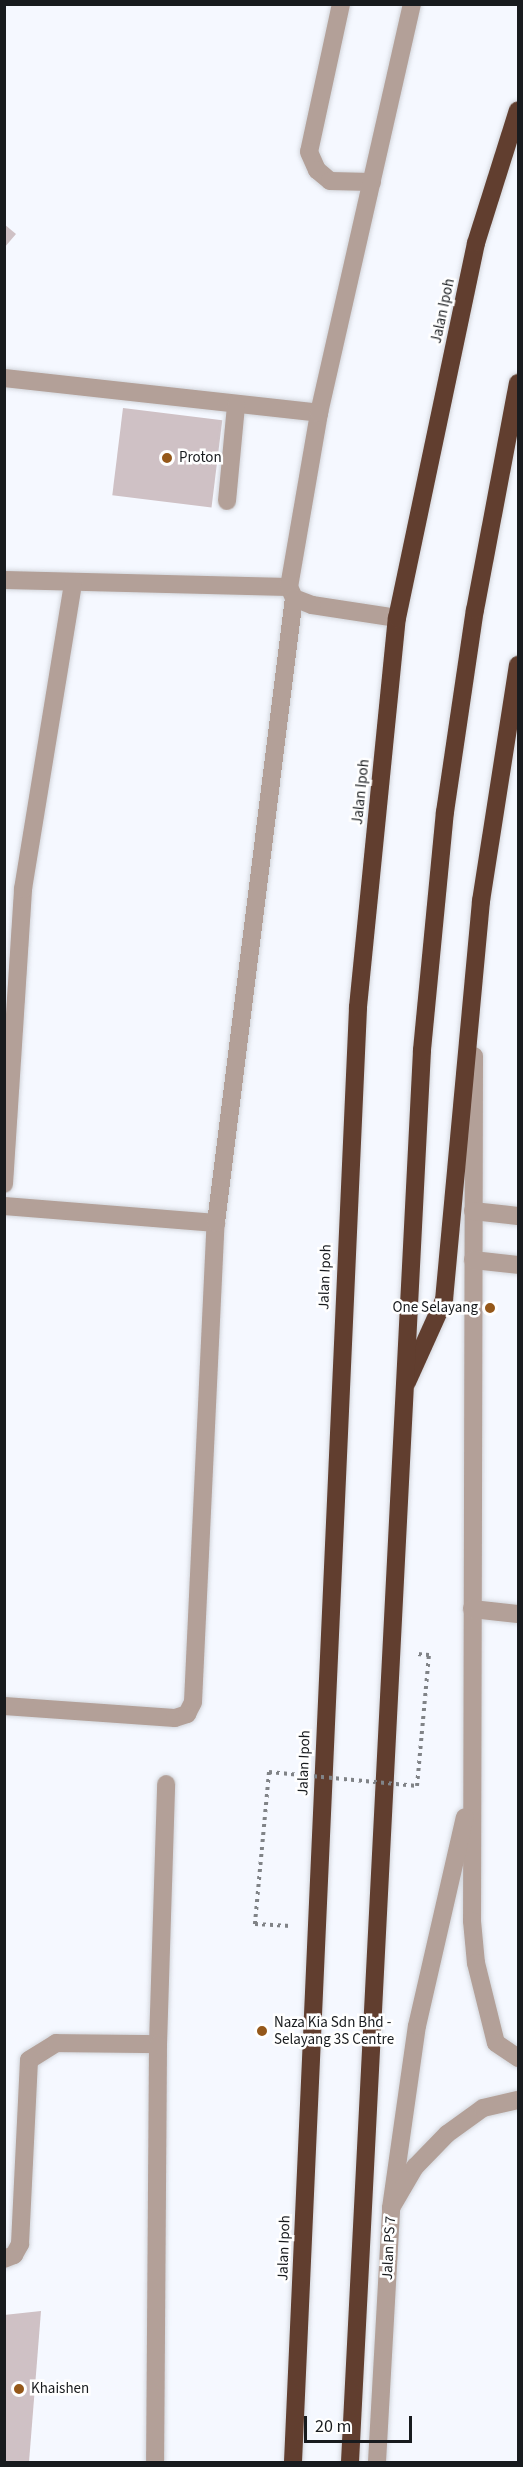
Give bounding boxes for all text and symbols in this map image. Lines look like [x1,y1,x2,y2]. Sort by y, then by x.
street label: Jalan Ipoh [427,277,459,345]
place label: Proton [179,449,222,467]
marker: Proton [160,451,174,465]
street label: Jalan Ipoh [349,758,373,826]
street label: Jalan Ipoh [315,1244,335,1310]
place label: One Selayang [393,1299,478,1317]
marker: One Selayang [483,1301,497,1315]
street label: Jalan Ipoh [294,1730,314,1796]
place label: Naza Kia Sdn Bhd - Selayang 3S Centre [274,2013,394,2048]
marker: Naza Kia Sdn Bhd - Selayang 3S Centre [255,2024,269,2038]
street label: Jalan Ipoh [274,2215,294,2281]
street label: Jalan PS 7 [378,2216,400,2280]
place label: Khaishen [31,2380,89,2398]
marker: Khaishen [12,2382,26,2396]
scale bar [307,2404,415,2442]
text: 20 m [315,2414,351,2439]

